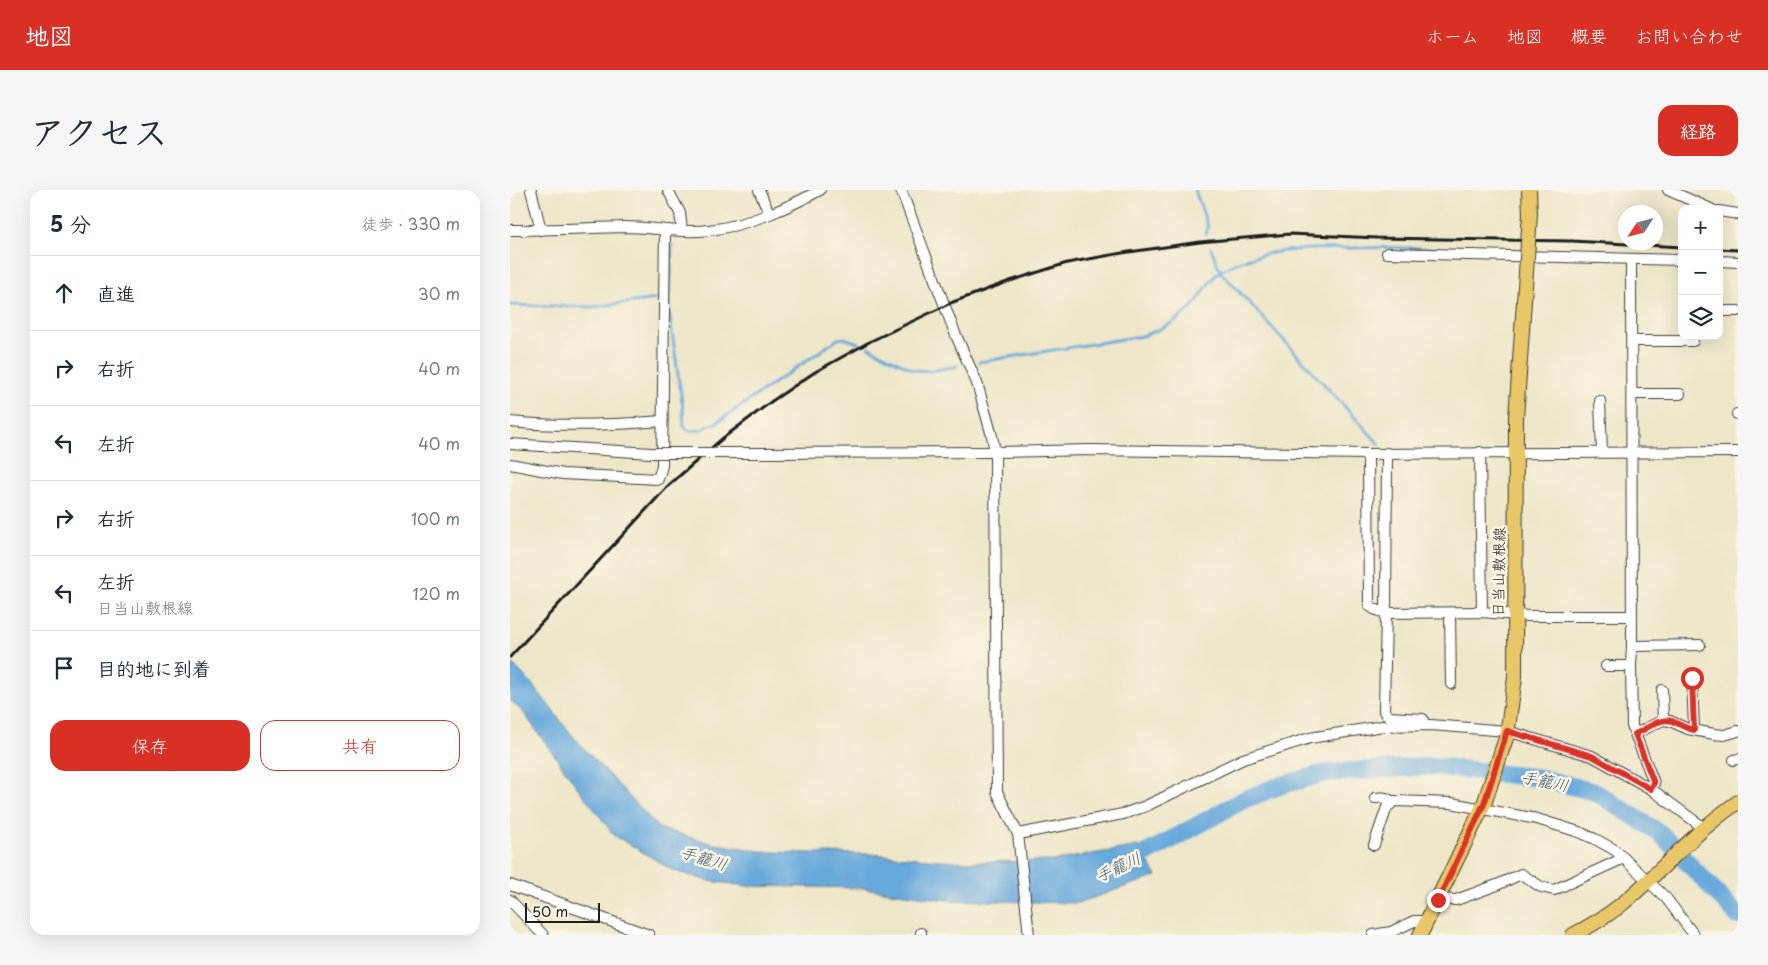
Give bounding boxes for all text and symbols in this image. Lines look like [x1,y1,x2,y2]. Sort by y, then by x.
text: 地図 [25,17,73,53]
text: ホーム [1426,22,1479,49]
text: 地図 [1507,22,1543,49]
text: 概要 [1571,22,1607,49]
text: お問い合わせ [1635,22,1743,49]
text: アクセス [30,104,168,157]
button: 経路 [1658,105,1738,156]
north arrow [1618,205,1663,250]
map controls [1678,205,1723,340]
button: + [1678,205,1723,250]
text: 5 分 [50,207,91,239]
text: 徒歩 · 330 m [361,211,460,235]
button: − [1678,250,1723,295]
icon: ahead [50,279,78,307]
text: 直進 [97,279,135,307]
text: 30 m [418,281,460,305]
button: layers [1678,295,1723,340]
icon: right [50,354,78,382]
text: 右折 [97,354,135,382]
text: 40 m [418,356,460,380]
icon: left [50,429,78,457]
text: 左折 [97,429,135,457]
text: 40 m [418,431,460,455]
icon: right [50,504,78,532]
text: 右折 [97,504,135,532]
text: 100 m [411,506,460,530]
street label: 日当山敷根線 [1485,527,1510,617]
text: 左折 [97,567,135,595]
icon: left [50,579,78,607]
text: 120 m [413,581,460,605]
text: 日当山敷根線 [97,595,193,619]
icon: arrive [50,654,78,682]
text: 目的地に到着 [97,654,211,682]
route start [1681,667,1704,690]
button: 保存 [50,720,250,771]
button: 共有 [260,720,460,771]
water label: 手籠川 [1519,764,1571,796]
water label: 手籠川 [678,839,731,876]
water label: 手籠川 [1091,845,1144,887]
route end [1427,889,1450,912]
scale bar [525,900,600,923]
text: 50 m [532,901,568,922]

